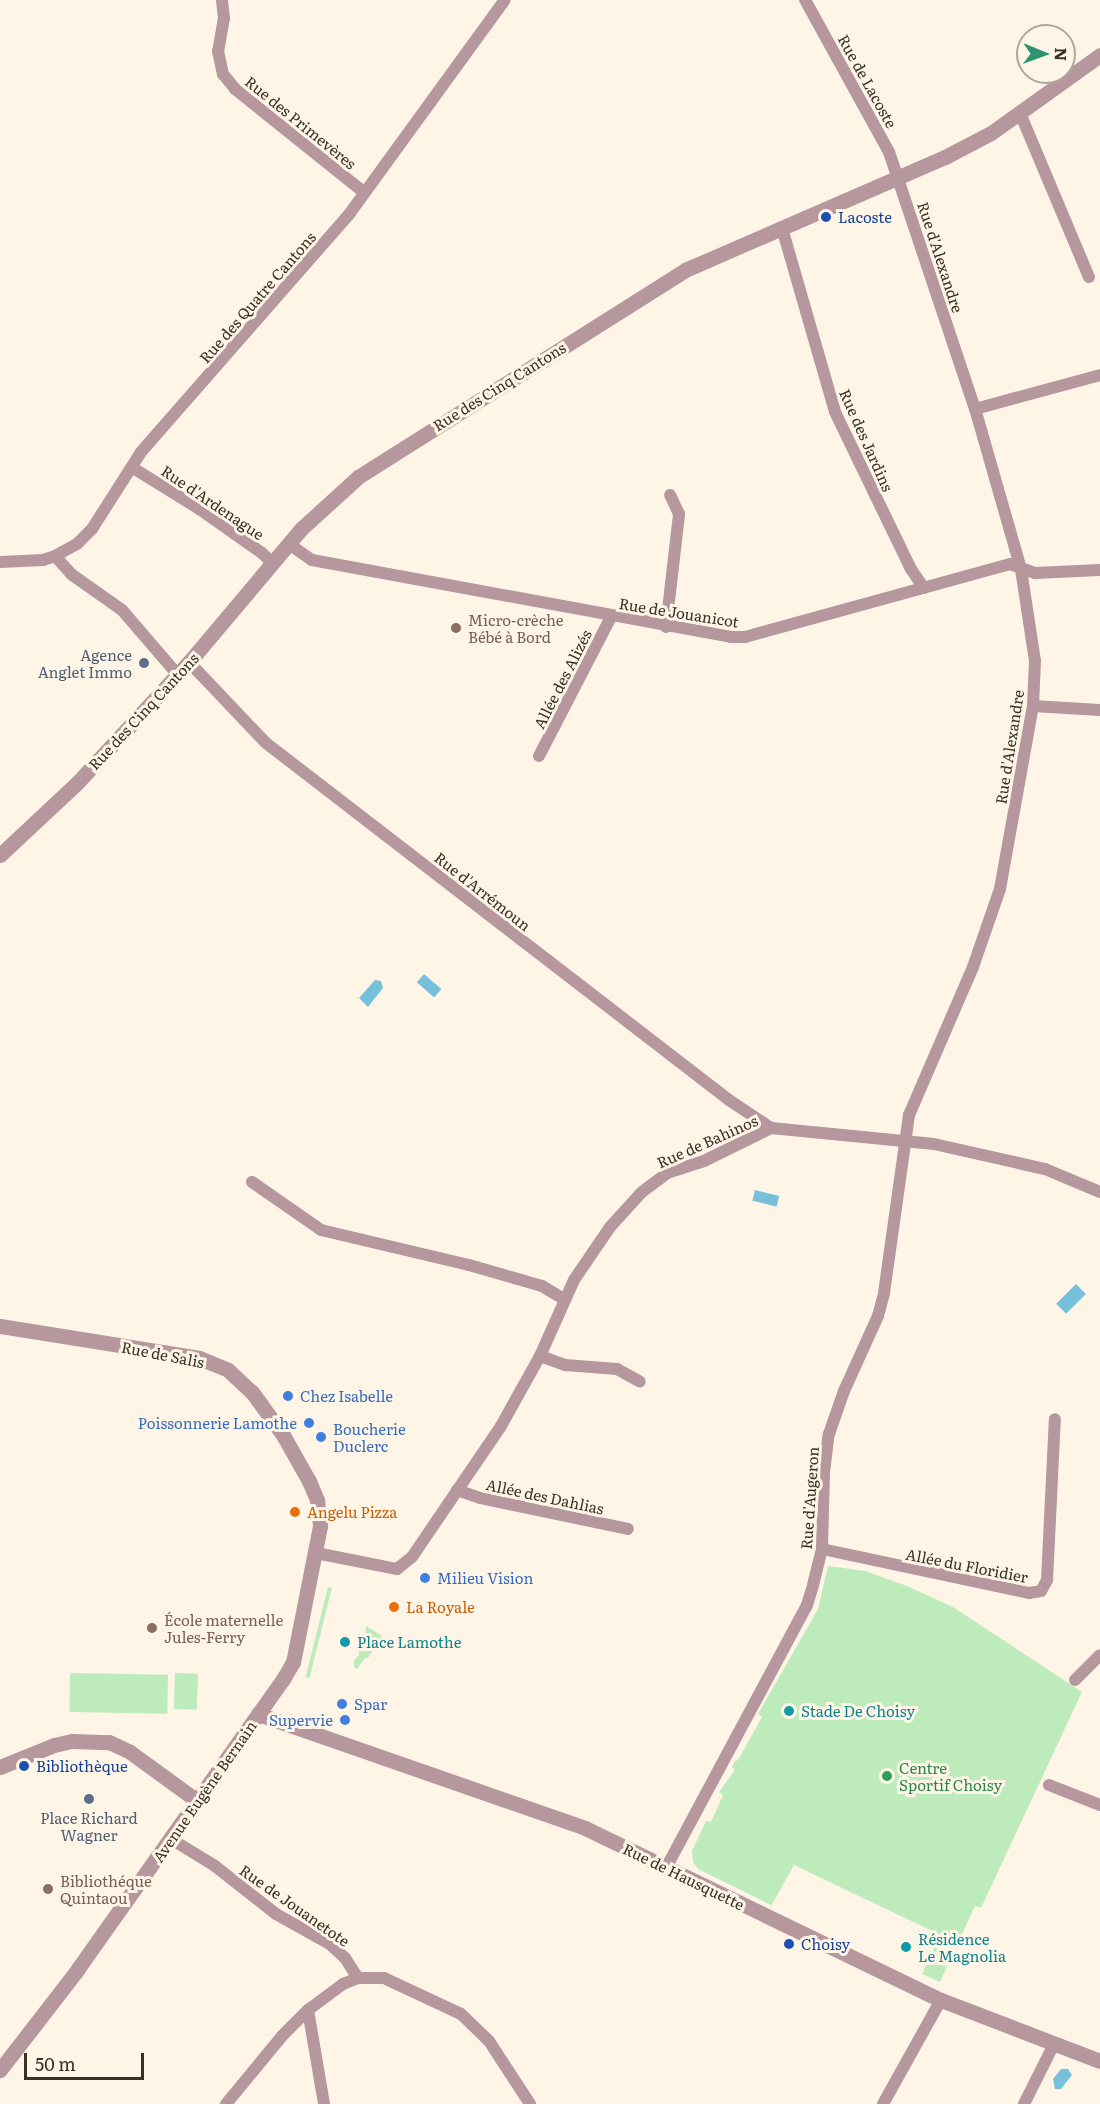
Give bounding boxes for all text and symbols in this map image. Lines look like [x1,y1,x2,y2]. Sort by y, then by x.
north arrow [1016,24,1076,84]
street label: Rue de Lacoste [835,31,901,131]
text: N [1050,47,1074,61]
street label: Rue des Primevères [242,72,360,172]
street label: Rue d'Alexandre [915,199,967,315]
place label: Lacoste [838,208,892,226]
marker: Lacoste [819,210,833,224]
street label: Rue des Quatre Cantons [195,228,319,366]
street label: Rue des Cinq Cantons [429,338,569,434]
street label: Rue des Jardins [836,386,898,494]
street label: Rue d'Ardenague [158,461,268,543]
street label: Rue de Jouanicot [618,594,740,630]
place label: Micro-crèche Bébé à Bord [468,610,564,645]
marker: Micro-crèche Bébé à Bord [449,621,463,635]
street label: Allée des Alizés [529,627,595,731]
place label: Agence Anglet Immo [38,645,132,680]
street label: Rue des Cinq Cantons [84,649,202,773]
marker: Agence Anglet Immo [137,656,151,670]
street label: Rue d'Alexandre [991,688,1027,806]
street label: Rue d'Arrémoun [431,848,535,934]
street label: Rue de Bahinos [654,1111,760,1171]
street label: Rue de Salis [120,1337,206,1371]
place label: Chez Isabelle [300,1387,393,1405]
marker: Chez Isabelle [281,1389,295,1403]
place label: Poissonnerie Lamothe [138,1414,297,1432]
marker: Poissonnerie Lamothe [302,1416,316,1430]
place label: Boucherie Duclerc [333,1419,406,1454]
marker: Boucherie Duclerc [314,1430,328,1444]
street label: Rue d'Augeron [796,1446,822,1550]
street label: Allée des Dahlias [484,1475,606,1517]
place label: Angelu Pizza [307,1503,397,1521]
marker: Angelu Pizza [288,1505,302,1519]
street label: Allée du Floridier [904,1544,1030,1586]
place label: Milieu Vision [437,1569,533,1587]
marker: Milieu Vision [418,1571,432,1585]
place label: La Royale [406,1598,475,1616]
marker: La Royale [387,1600,401,1614]
place label: École maternelle Jules-Ferry [164,1610,283,1645]
marker: École maternelle Jules-Ferry [145,1621,159,1635]
place label: Place Lamothe [357,1633,461,1651]
marker: Place Lamothe [338,1635,352,1649]
place label: Spar [354,1695,387,1713]
marker: Spar [335,1697,349,1711]
place label: Stade De Choisy [801,1702,915,1720]
marker: Stade De Choisy [782,1704,796,1718]
place label: Supervie [269,1711,333,1729]
marker: Supervie [338,1713,352,1727]
street label: Avenue Eugène Bernain [148,1717,260,1865]
place label: Bibliothèque [36,1757,128,1775]
place label: Centre Sportif Choisy [899,1758,1002,1793]
marker: Bibliothèque [17,1759,31,1773]
marker: Centre Sportif Choisy [880,1769,894,1783]
marker: Place Richard Wagner [82,1792,96,1806]
place label: Place Richard Wagner [40,1808,138,1843]
street label: Rue de Hausquette [620,1839,748,1913]
street label: Rue de Jouanetote [237,1860,353,1950]
place label: Bibliothéque Quintaou [60,1871,152,1906]
marker: Bibliothéque Quintaou [41,1882,55,1896]
place label: Résidence Le Magnolia [918,1929,1006,1964]
place label: Choisy [801,1935,850,1953]
marker: Choisy [782,1937,796,1951]
marker: Résidence Le Magnolia [899,1940,913,1954]
scale bar [27,2041,147,2079]
text: 50 m [35,2050,76,2077]

